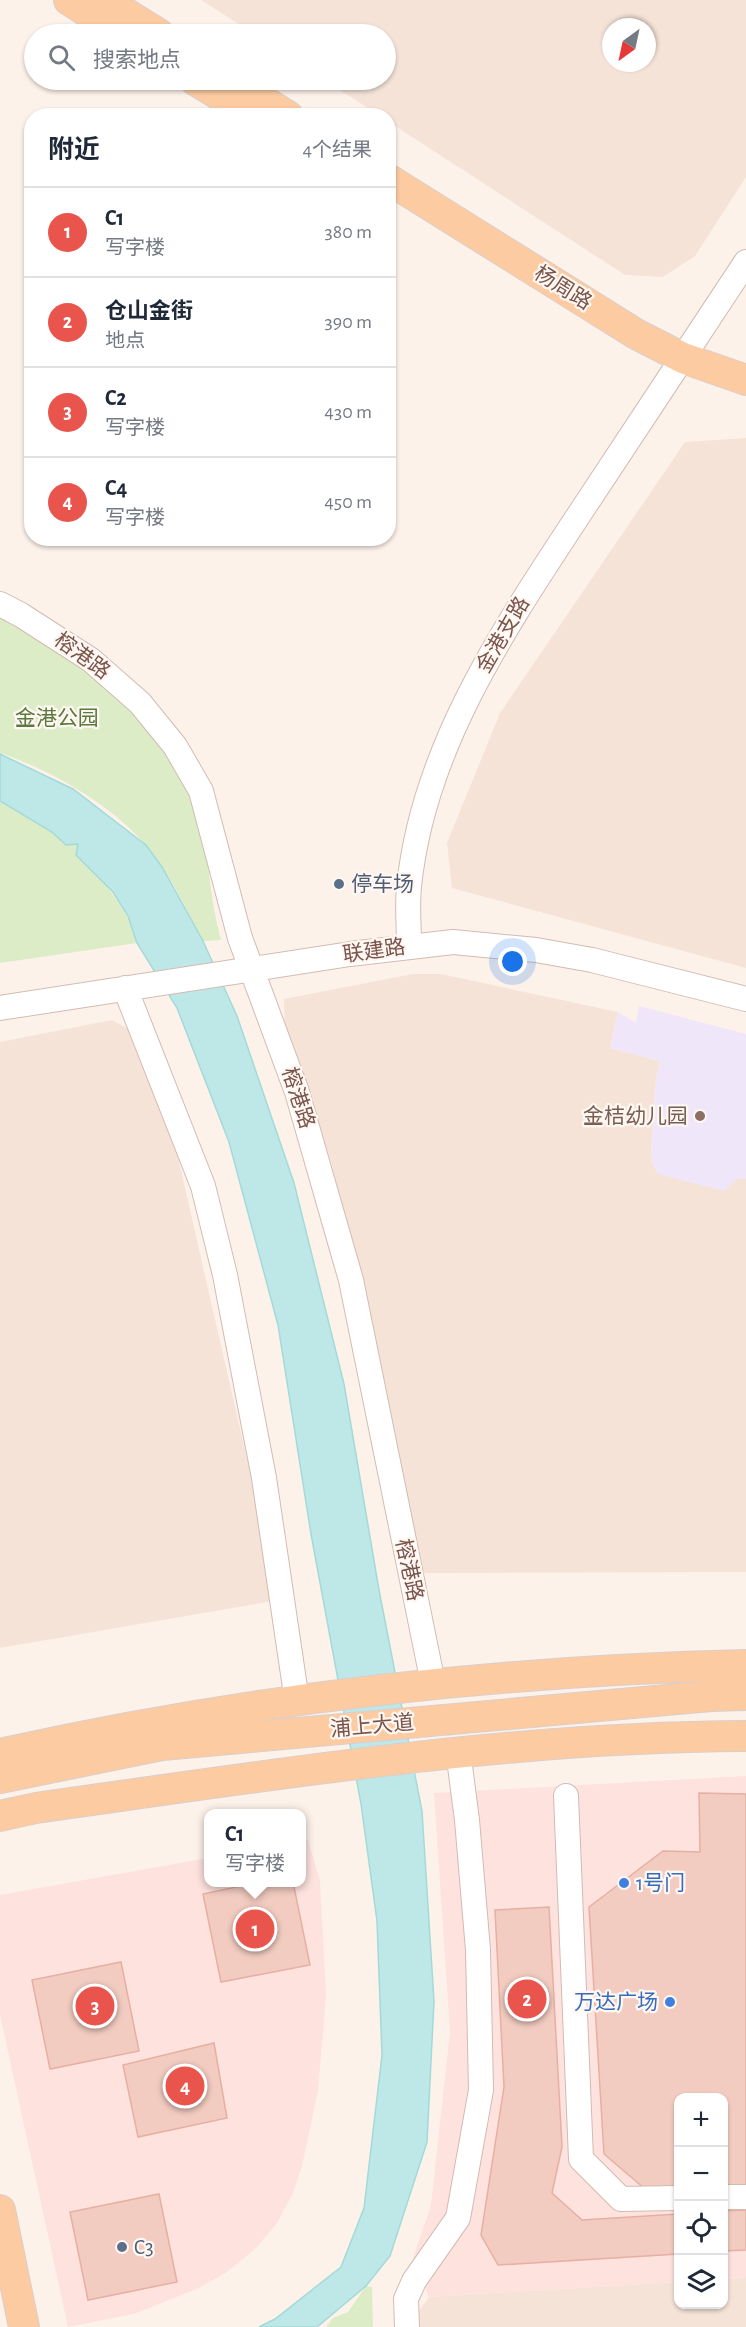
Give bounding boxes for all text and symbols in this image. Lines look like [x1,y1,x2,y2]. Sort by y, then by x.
north arrow [602,18,656,72]
search box [24,24,396,90]
icon: search [45,41,78,74]
text: 搜索地点 [93,49,181,71]
text: 附近 [48,137,100,163]
text: 4个结果 [302,140,372,160]
text: C1 [105,207,124,229]
text: 1 [64,222,71,242]
text: 380 m [324,222,372,242]
text: 写字楼 [105,238,165,258]
street label: 杨周路 [531,262,596,314]
text: 仓山金街 [105,300,193,322]
text: 2 [63,312,72,332]
text: 390 m [325,312,372,332]
text: 地点 [105,331,145,351]
text: C2 [105,387,127,409]
text: 3 [63,402,72,422]
text: 430 m [324,402,372,422]
text: 写字楼 [105,418,165,438]
text: C4 [105,477,127,499]
text: 4 [62,492,73,512]
text: 450 m [324,492,372,512]
text: 写字楼 [105,508,165,528]
street label: 金港支路 [472,593,533,677]
street label: 榕港路 [50,628,114,683]
park label: 金港公园 [15,707,99,729]
place label: 停车场 [351,873,414,895]
marker: 停车场 [332,877,346,891]
street label: 联建路 [341,935,407,966]
your location [498,947,527,976]
street label: 榕港路 [278,1064,319,1131]
place label: 金桔幼儿园 [583,1105,688,1127]
marker: 金桔幼儿园 [693,1109,707,1123]
street label: 榕港路 [392,1537,427,1603]
street label: 浦上大道 [329,1711,415,1740]
popup [204,1809,306,1887]
text: C1 [225,1823,244,1845]
text: 写字楼 [225,1854,285,1874]
place label: 1号门 [636,1872,685,1894]
marker: 1号门 [617,1876,631,1890]
pin: 1 [236,1906,274,1952]
pin: 2 [508,1976,546,2022]
pin: 3 [76,1984,115,2028]
place label: 万达广场 [574,1991,658,2013]
marker: 万达广场 [663,1995,677,2009]
pin: 4 [166,2064,204,2108]
map controls [674,2093,728,2309]
button: + [674,2093,728,2147]
button: − [674,2147,728,2201]
button: locate [674,2201,728,2255]
place label: C3 [134,2237,154,2258]
marker: C3 [115,2240,129,2254]
button: layers [674,2255,728,2309]

